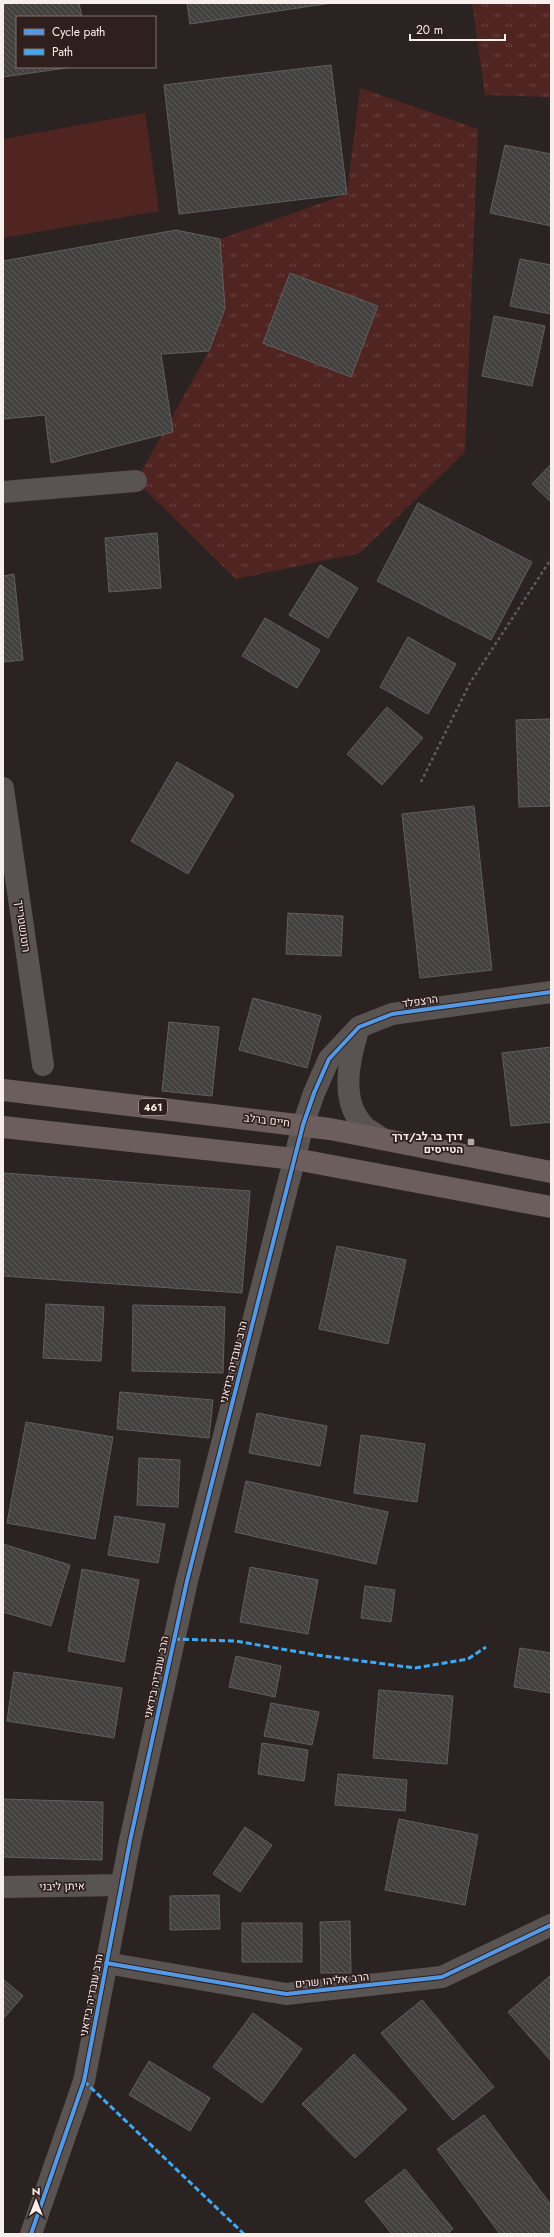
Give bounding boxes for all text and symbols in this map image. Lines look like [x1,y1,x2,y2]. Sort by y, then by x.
legend [16,16,156,68]
scale bar [410,16,505,42]
text: 20 m [416,21,443,39]
text: Cycle path [52,23,105,41]
text: Path [52,43,73,61]
street label: רוטנשטרייך [11,899,35,953]
street label: הרצפלד [401,991,439,1011]
road number: 461 [139,1099,167,1115]
street label: חיים ברלב [243,1109,291,1131]
place label: דרך בר לב/דרך הטייסים [392,1128,463,1157]
marker: דרך בר לב/דרך הטייסים [466,1137,476,1147]
street label: הרב עובדיה בידאני [215,1319,251,1405]
street label: הרב עובדיה בידאני [139,1634,173,1720]
street label: איתן ליבני [39,1878,85,1894]
street label: הרב עובדיה בידאני [75,1952,107,2038]
street label: הרב אליהו שרים [294,1968,370,1992]
north arrow [16,2181,56,2221]
text: N [32,2183,40,2199]

